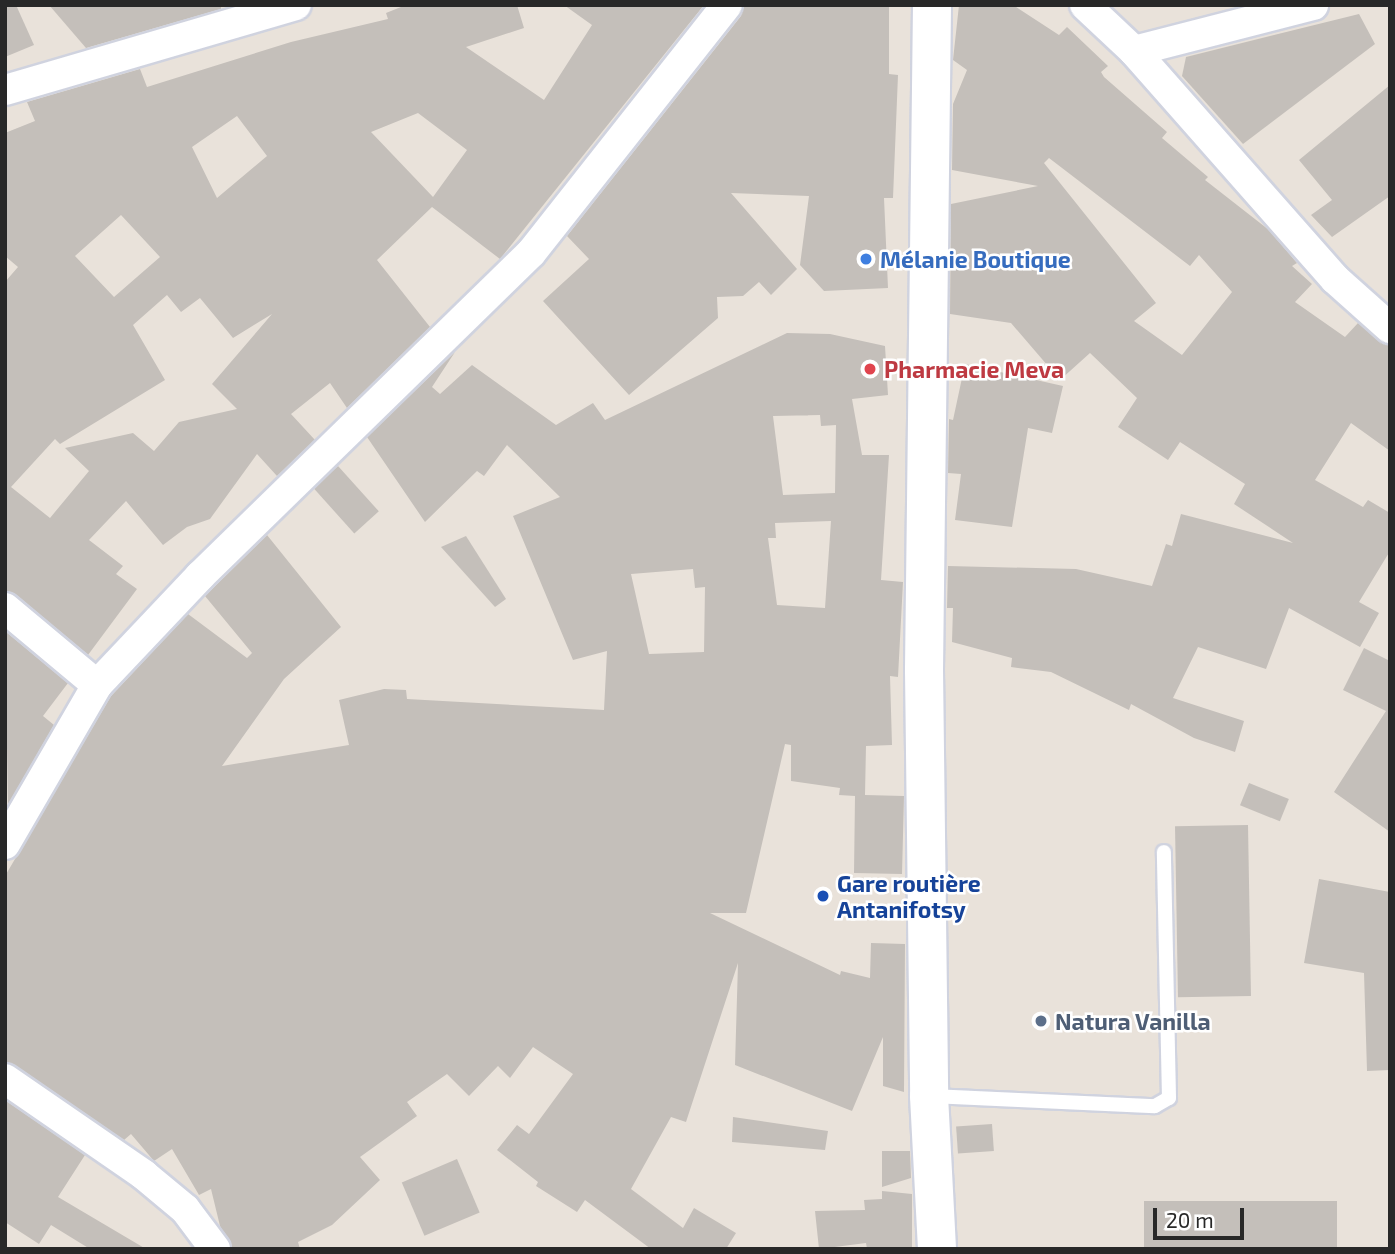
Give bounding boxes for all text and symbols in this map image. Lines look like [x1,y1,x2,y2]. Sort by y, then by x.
place label: Mélanie Boutique [880,245,1071,273]
marker: Mélanie Boutique [858,251,874,267]
place label: Pharmacie Meva [884,355,1064,383]
marker: Pharmacie Meva [862,361,878,377]
place label: Gare routière Antanifotsy [837,869,981,923]
marker: Gare routière Antanifotsy [815,888,831,904]
place label: Natura Vanilla [1055,1007,1211,1035]
marker: Natura Vanilla [1033,1013,1049,1029]
scale bar [1157,1194,1248,1238]
text: 20 m [1166,1207,1214,1232]

